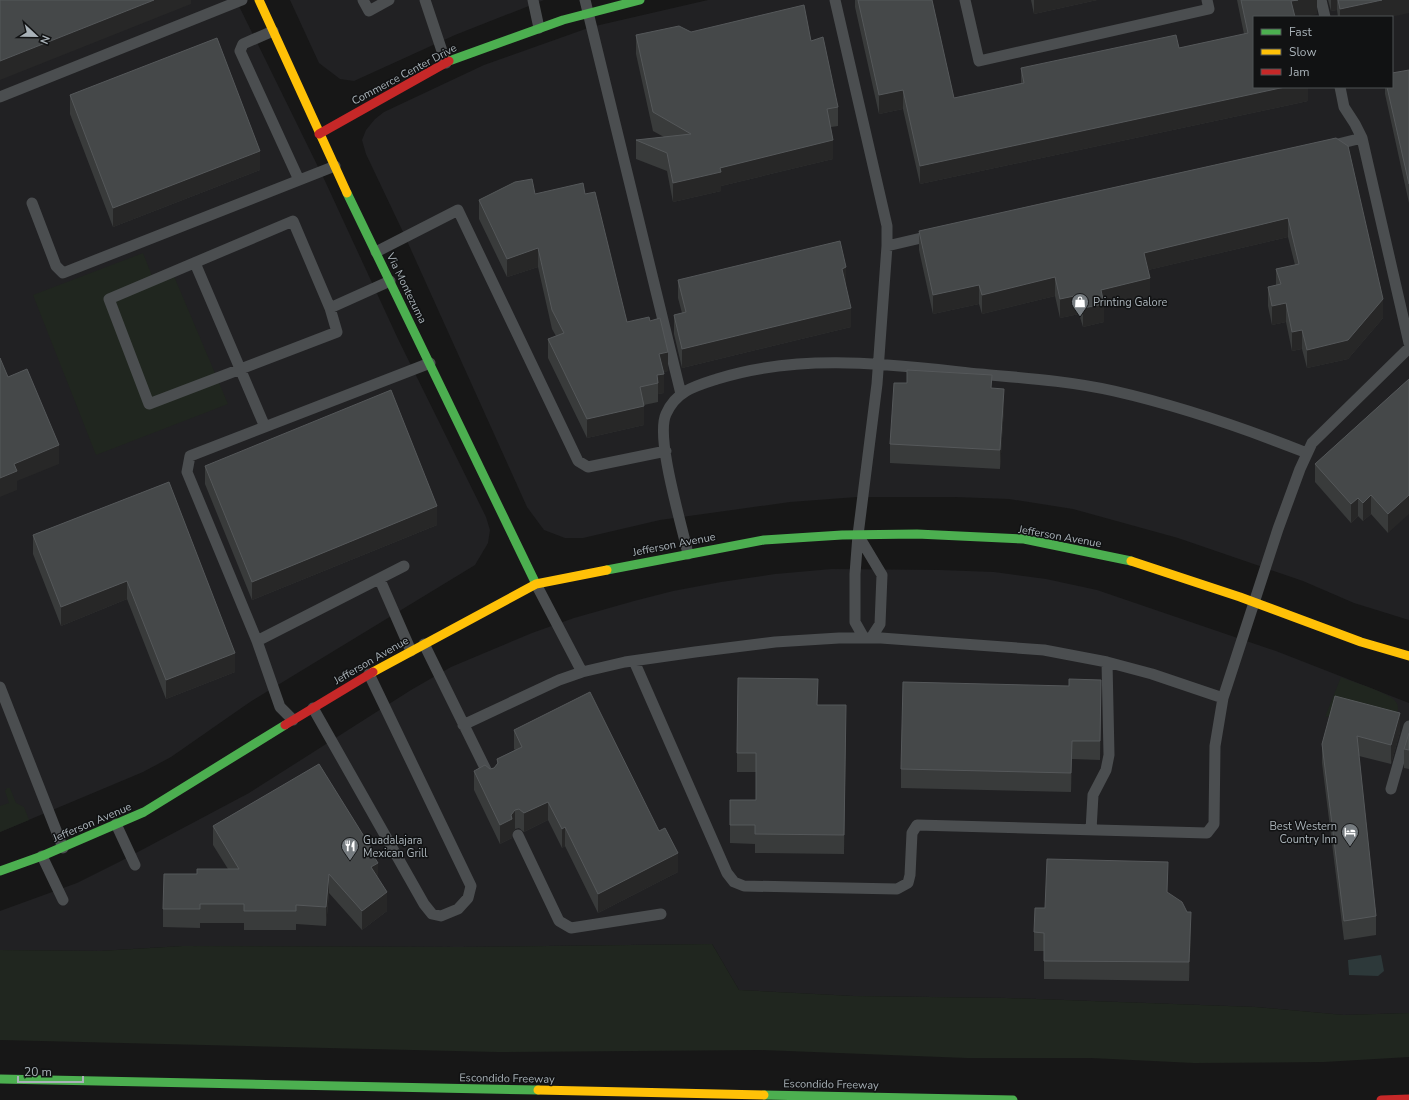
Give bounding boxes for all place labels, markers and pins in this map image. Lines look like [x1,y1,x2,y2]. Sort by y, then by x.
shop icon: Printing Galore [1070,292,1090,317]
place label: Printing Galore [1093,295,1168,310]
place label: Best Western Country Inn [1269,819,1337,847]
hotel icon: Best Western Country Inn [1340,822,1360,847]
place label: Guadalajara Mexican Grill [363,833,428,861]
restaurant icon: Guadalajara Mexican Grill [340,836,360,861]

